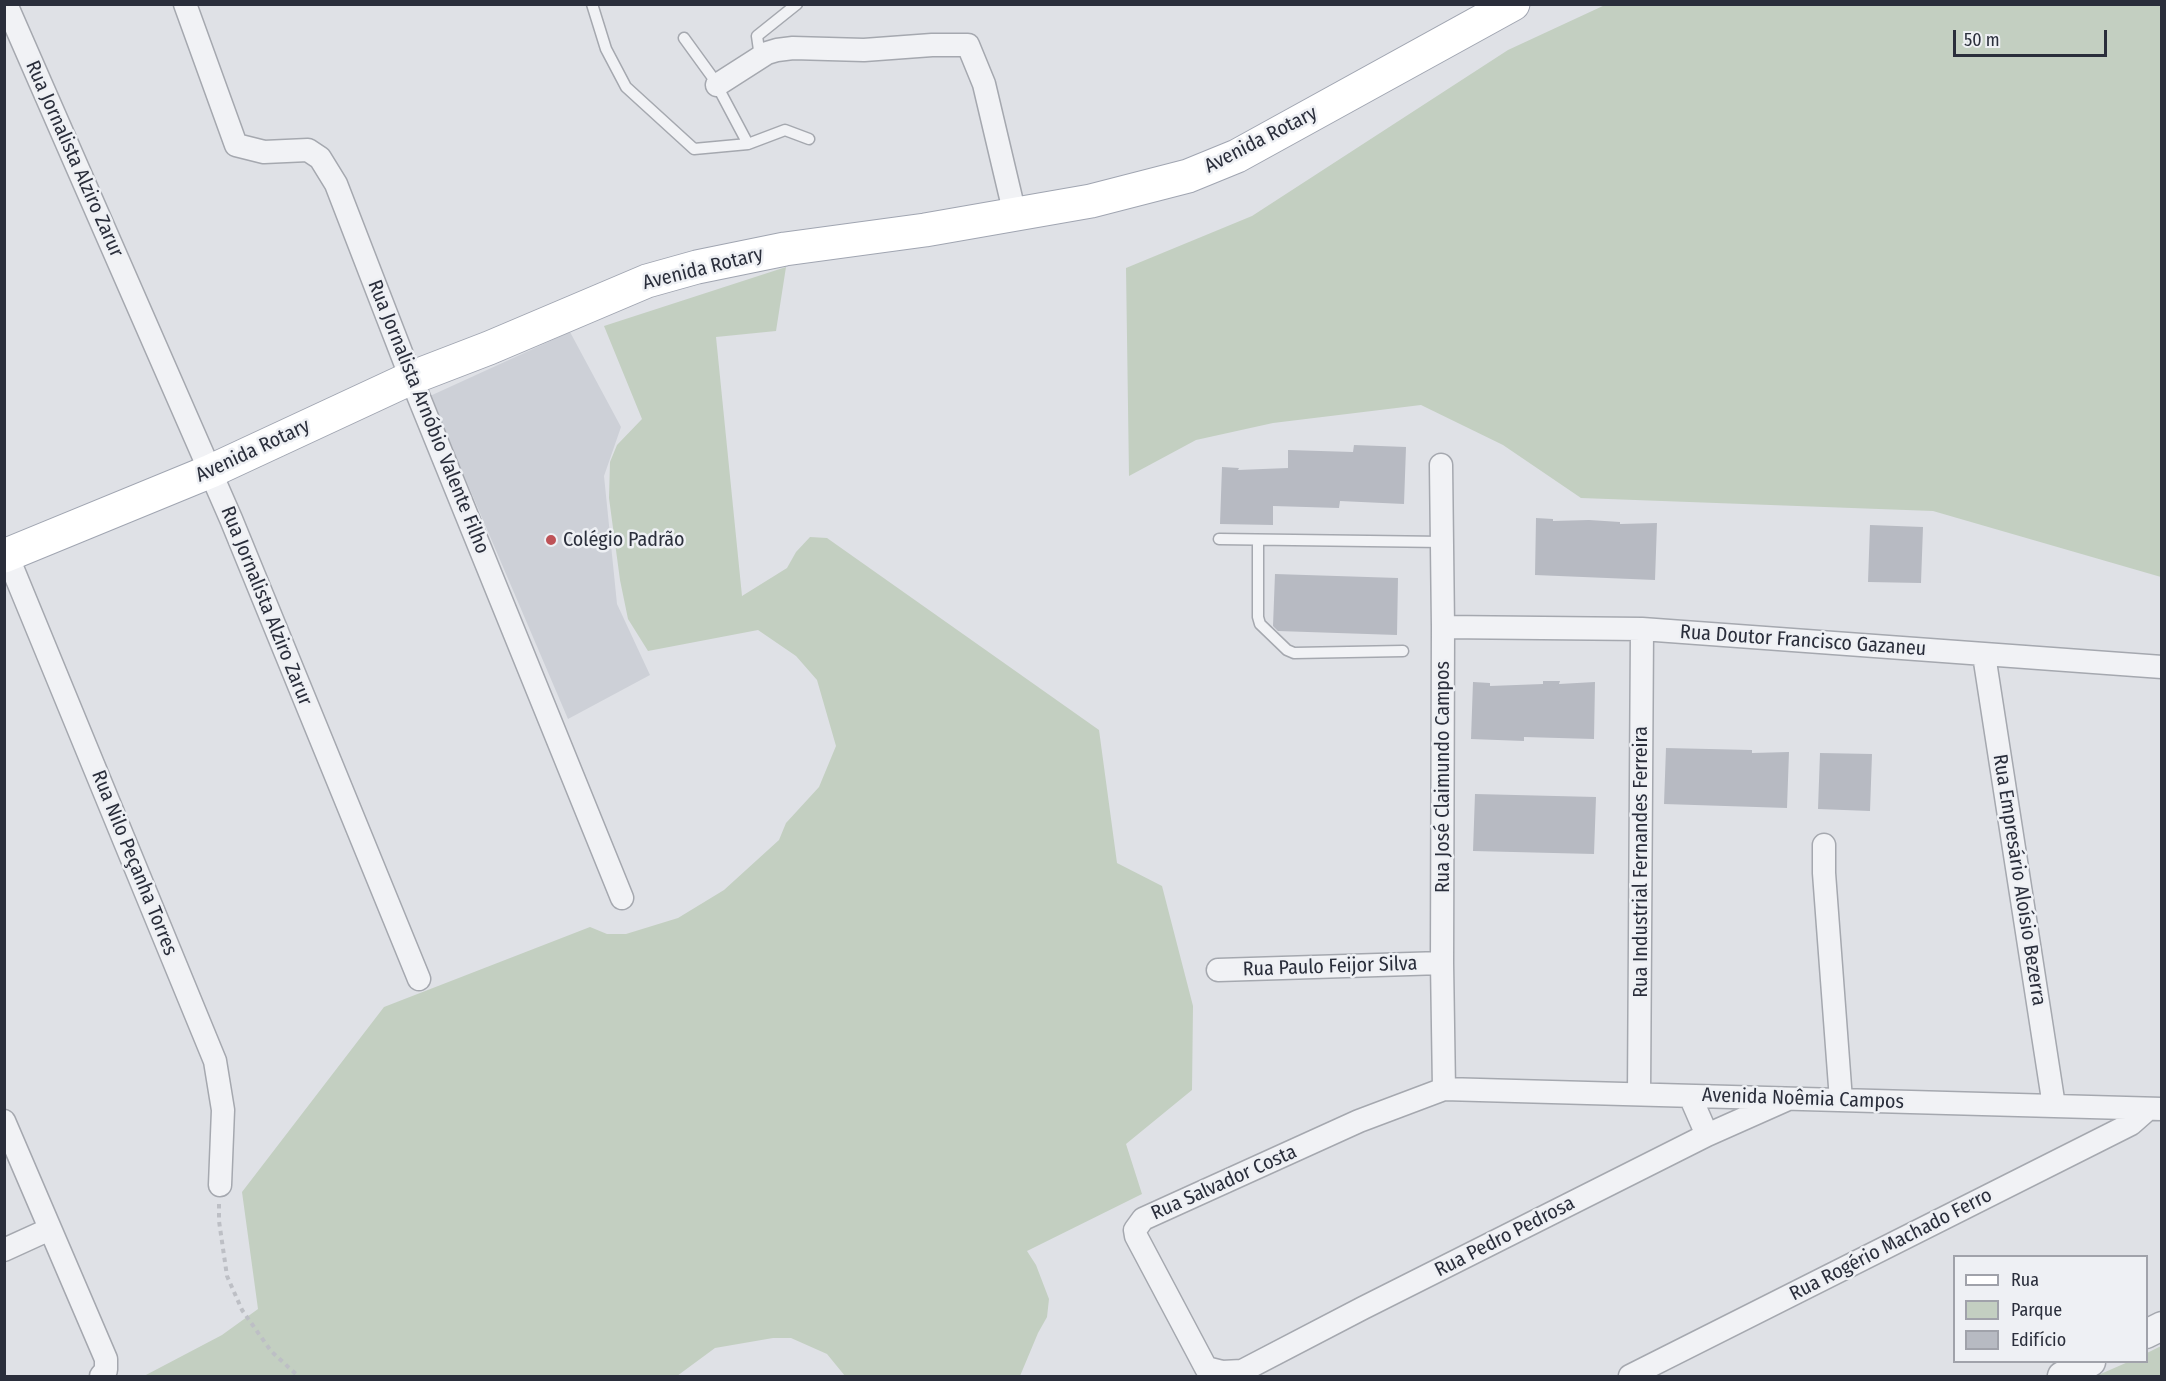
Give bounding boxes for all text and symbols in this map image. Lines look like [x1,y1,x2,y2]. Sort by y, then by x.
scale bar [1956,18,2110,56]
text: 50 m [1964,29,2000,51]
street label: Rua Jornalista Alziro Zarur [20,57,128,261]
street label: Avenida Rotary [1201,101,1321,179]
street label: Avenida Rotary [640,242,766,296]
street label: Rua Jornalista Arnóbio Valente Filho [362,277,494,557]
street label: Avenida Rotary [192,414,314,488]
street label: Rua Jornalista Alziro Zarur [215,503,317,709]
place label: Colégio Padrão [563,528,685,552]
marker: Colégio Padrão [544,533,558,547]
street label: Rua Doutor Francisco Gazaneu [1679,620,1927,662]
street label: Rua José Claimundo Campos [1431,661,1455,893]
street label: Rua Industrial Fernandes Ferreira [1629,726,1653,998]
street label: Rua Empresário Aloísio Bezerra [1987,753,2051,1007]
street label: Rua Nilo Peçanha Torres [86,767,182,959]
street label: Rua Paulo Feijor Silva [1242,952,1418,982]
street label: Avenida Noêmia Campos [1701,1083,1905,1115]
street label: Rua Salvador Costa [1147,1140,1301,1226]
street label: Rua Rogério Machado Ferro [1786,1183,1996,1307]
street label: Rua Pedro Pedrosa [1431,1191,1579,1283]
legend [1953,1255,2148,1363]
text: Rua [2011,1269,2039,1291]
text: Parque [2011,1299,2062,1321]
text: Edifício [2011,1329,2066,1351]

